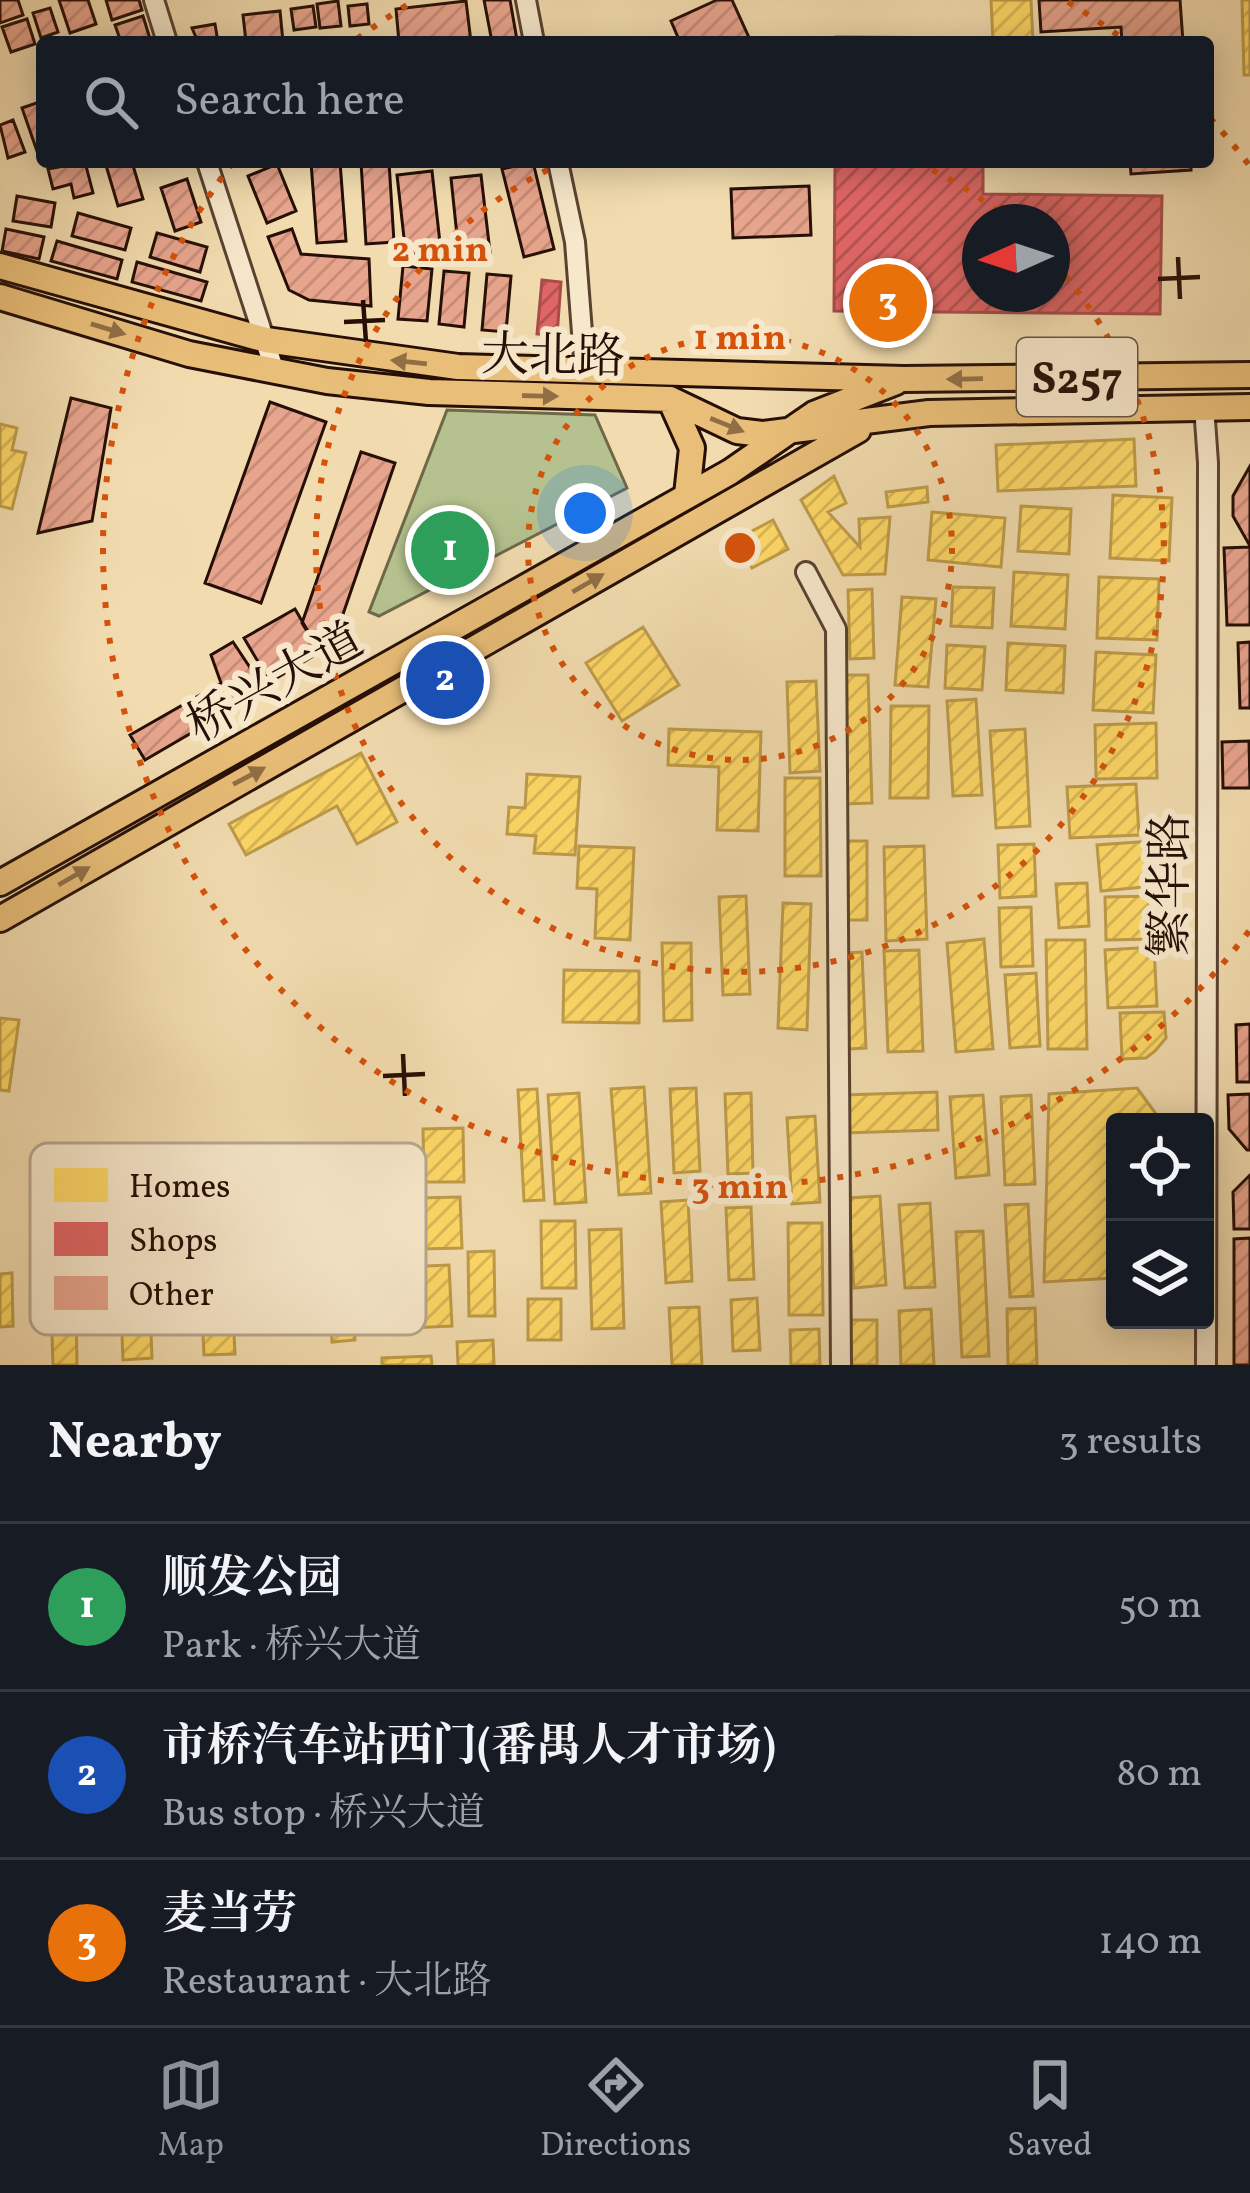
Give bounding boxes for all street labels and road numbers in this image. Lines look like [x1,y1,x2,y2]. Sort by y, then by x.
street label: 大北路 [480,324,626,393]
road number: S257 [1017,338,1137,416]
street label: 桥兴大道 [176,609,376,761]
street label: 繁华路 [1139,813,1206,957]

